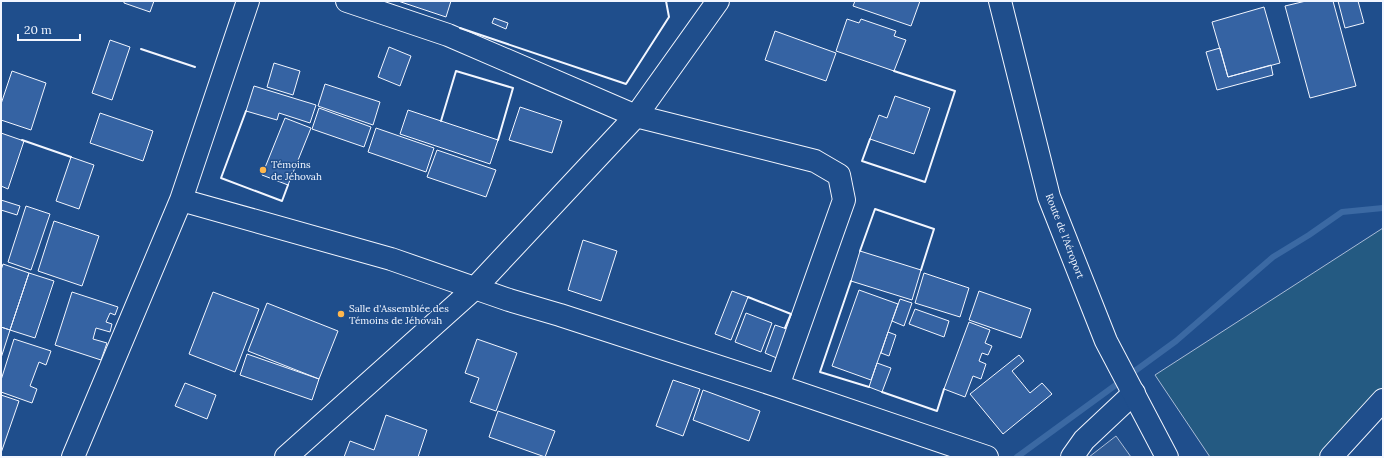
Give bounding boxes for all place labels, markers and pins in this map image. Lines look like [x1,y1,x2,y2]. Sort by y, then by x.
place label: Témoins de Jéhovah [271,158,322,183]
marker: Témoins de Jéhovah [258,165,268,175]
place label: Salle d'Assemblée des Témoins de Jéhovah [349,302,449,327]
marker: Salle d'Assemblée des Témoins de Jéhovah [336,309,346,319]

